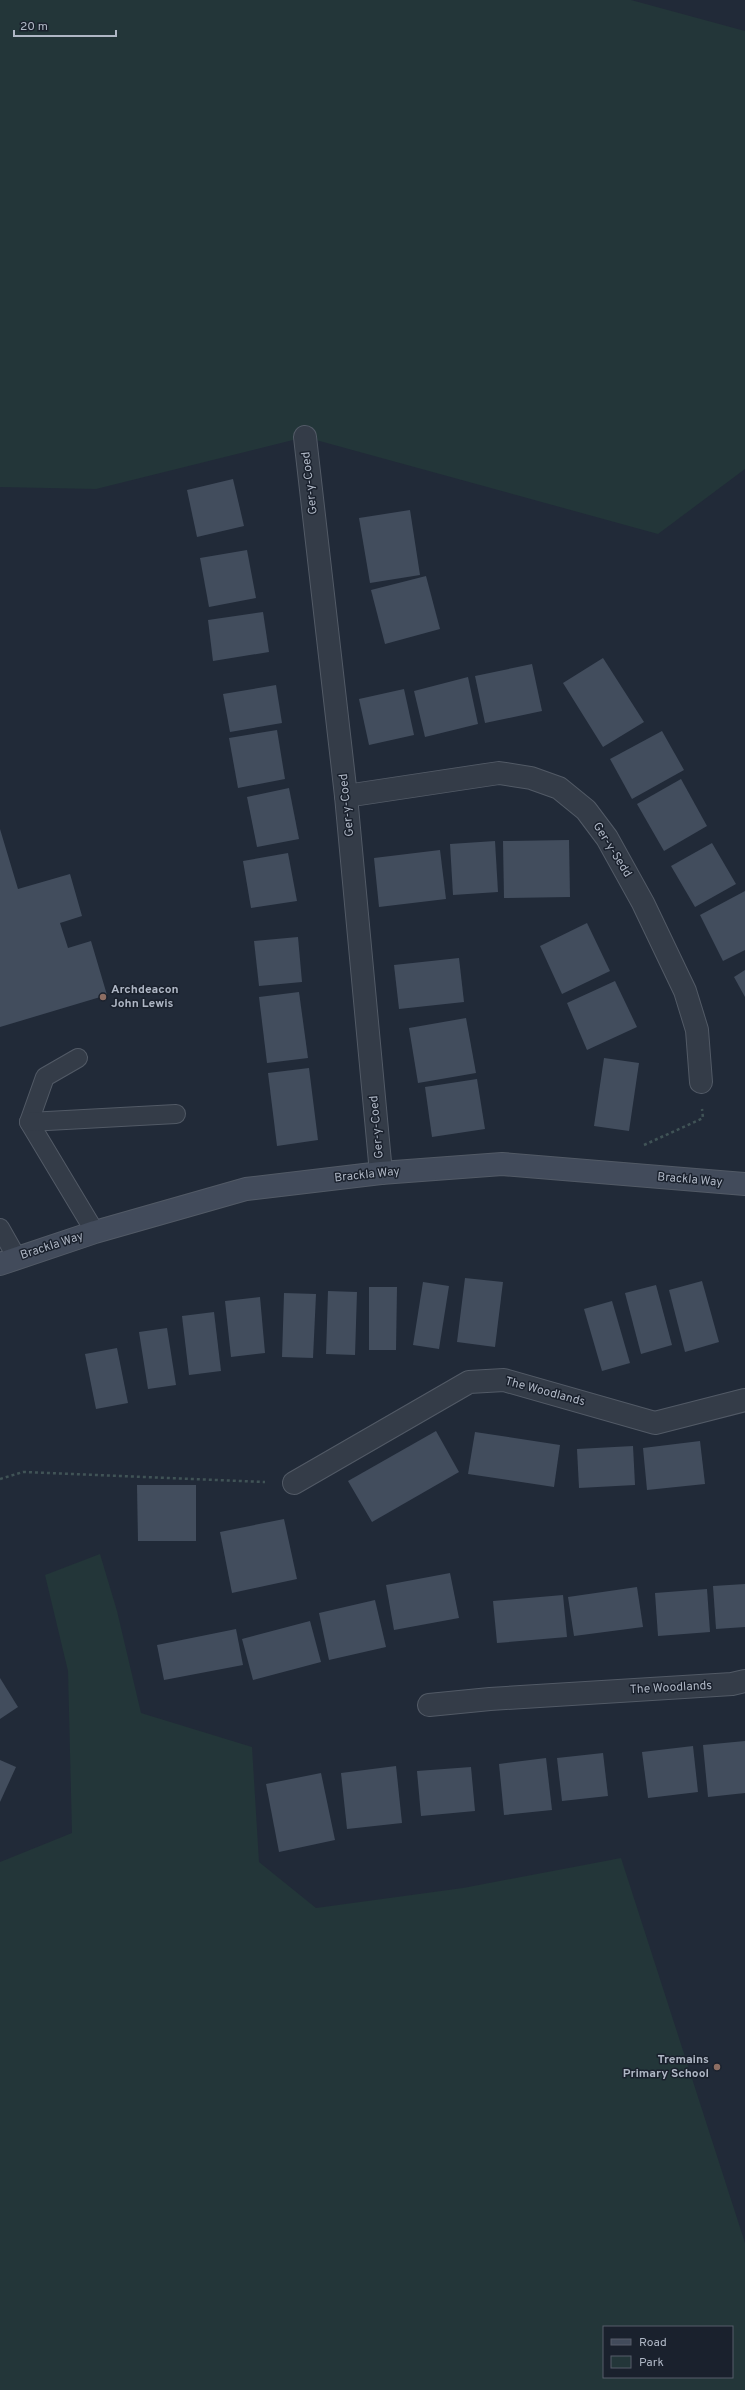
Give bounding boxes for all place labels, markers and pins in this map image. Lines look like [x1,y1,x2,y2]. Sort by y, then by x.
place label: Archdeacon John Lewis [111,982,179,1012]
marker: Archdeacon John Lewis [98,992,108,1002]
place label: Tremains Primary School [623,2052,709,2082]
marker: Tremains Primary School [712,2062,722,2072]

